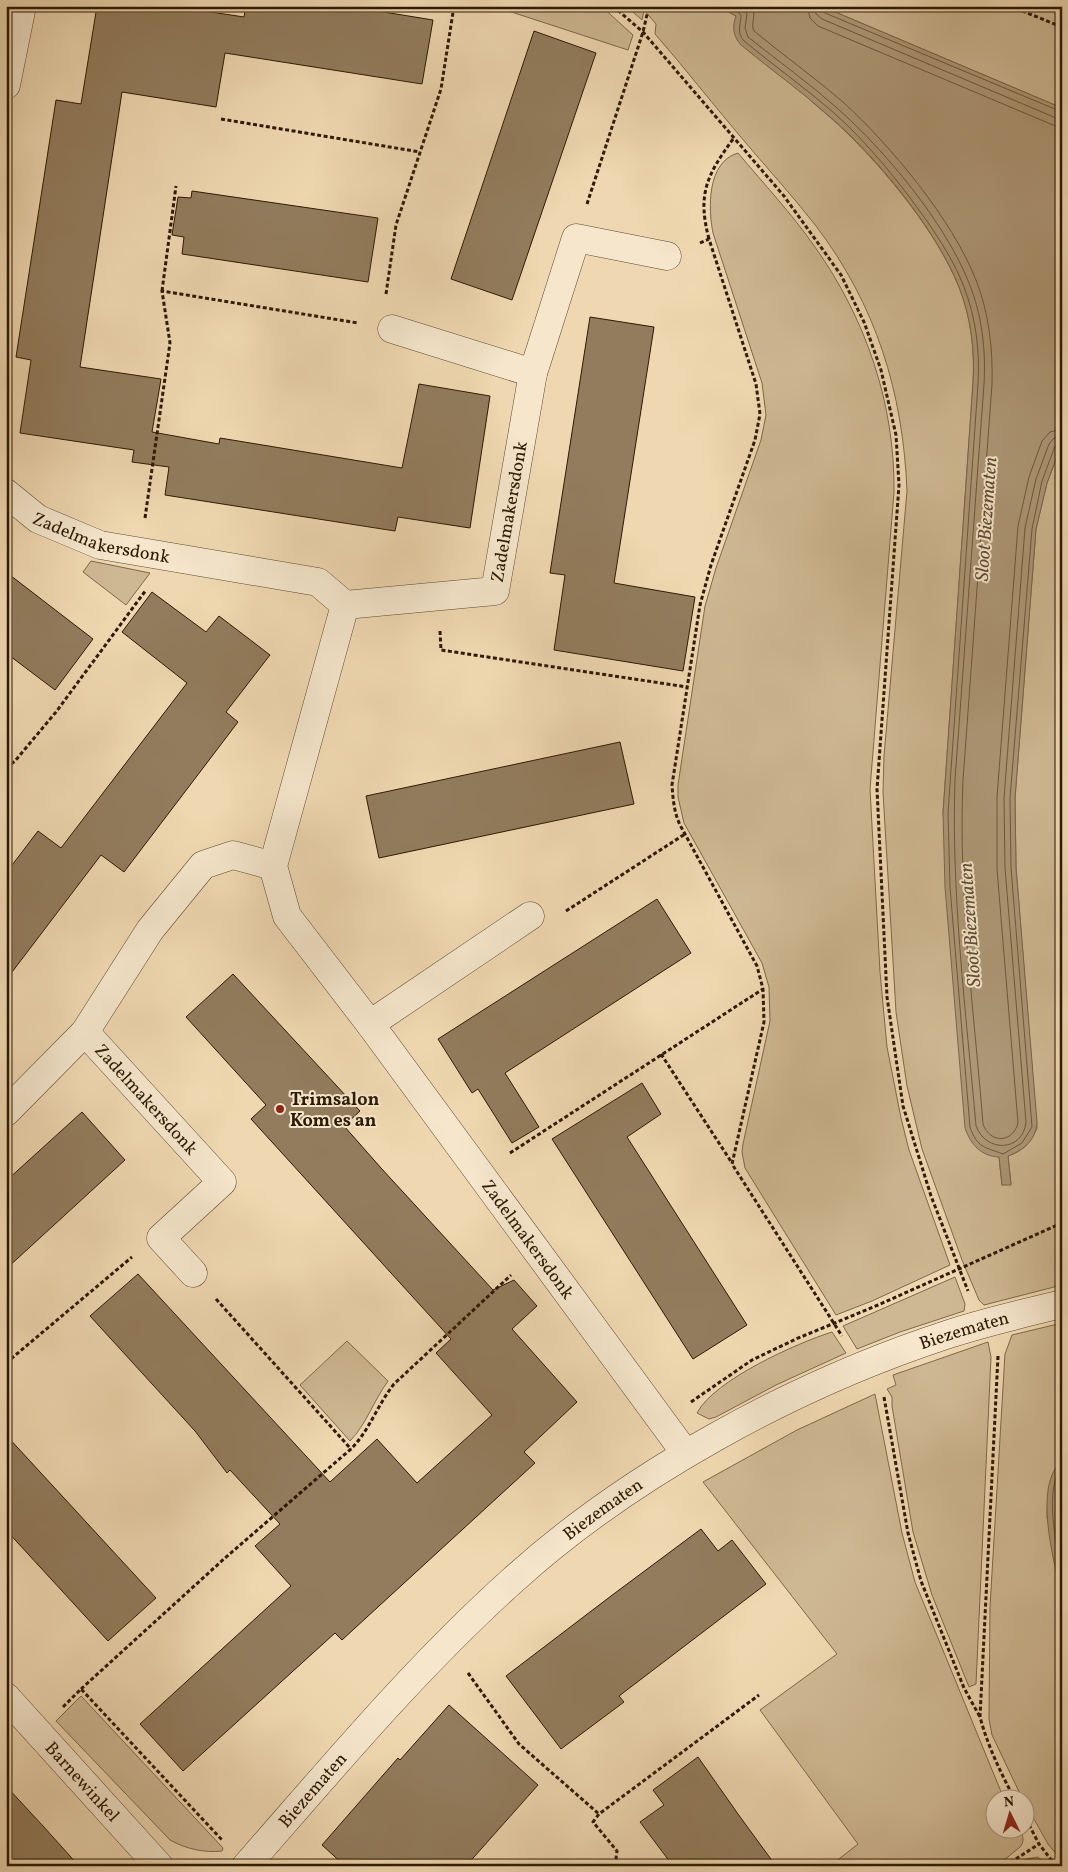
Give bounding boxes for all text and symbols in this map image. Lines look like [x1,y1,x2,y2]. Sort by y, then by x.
street label: Zadelmakersdonk [486,439,535,585]
water label: Sloot Biezematen [970,456,1004,582]
street label: Zadelmakersdonk [28,507,172,571]
water label: Sloot Biezematen [954,862,988,988]
street label: Zadelmakersdonk [88,1039,203,1162]
place label: Trimsalon Kom es an [290,1088,379,1134]
marker: Trimsalon Kom es an [274,1103,286,1115]
street label: Zadelmakersdonk [475,1175,579,1305]
street label: Biezematen [916,1306,1012,1357]
street label: Biezematen [558,1473,648,1547]
street label: Barnewinkel [38,1737,124,1828]
street label: Biezematen [274,1748,354,1834]
north arrow [986,1790,1036,1840]
text: N [1003,1793,1015,1812]

